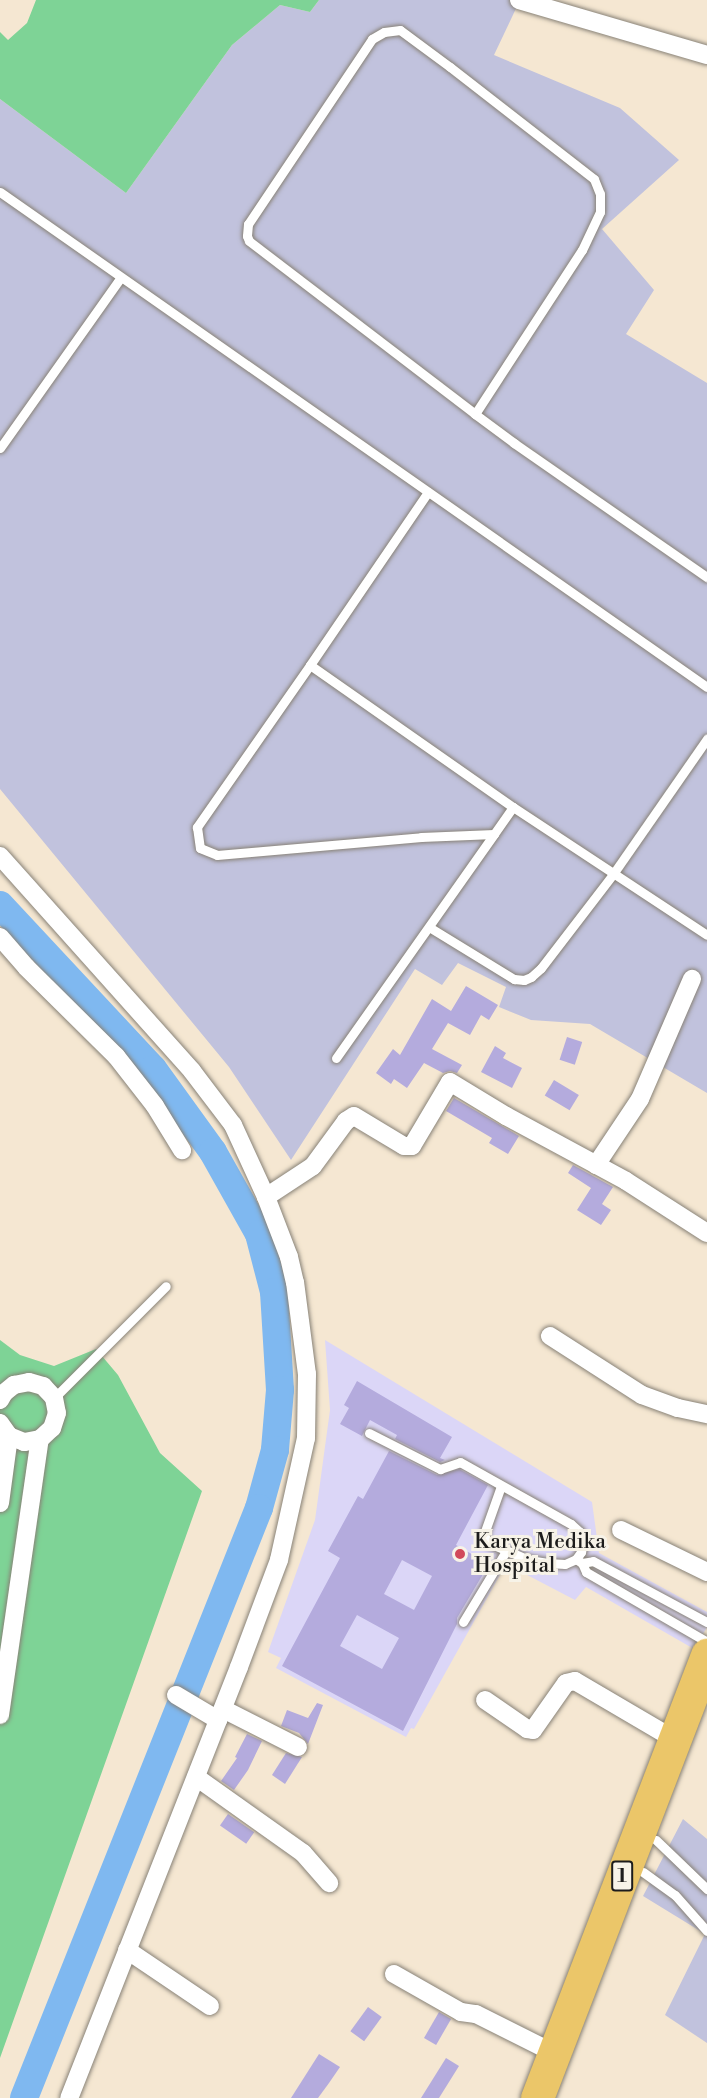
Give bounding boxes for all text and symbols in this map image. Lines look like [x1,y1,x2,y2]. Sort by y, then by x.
place label: Karya Medika Hospital [474,1529,606,1579]
marker: Karya Medika Hospital [451,1545,469,1563]
road number: 1 [610,1859,634,1893]

